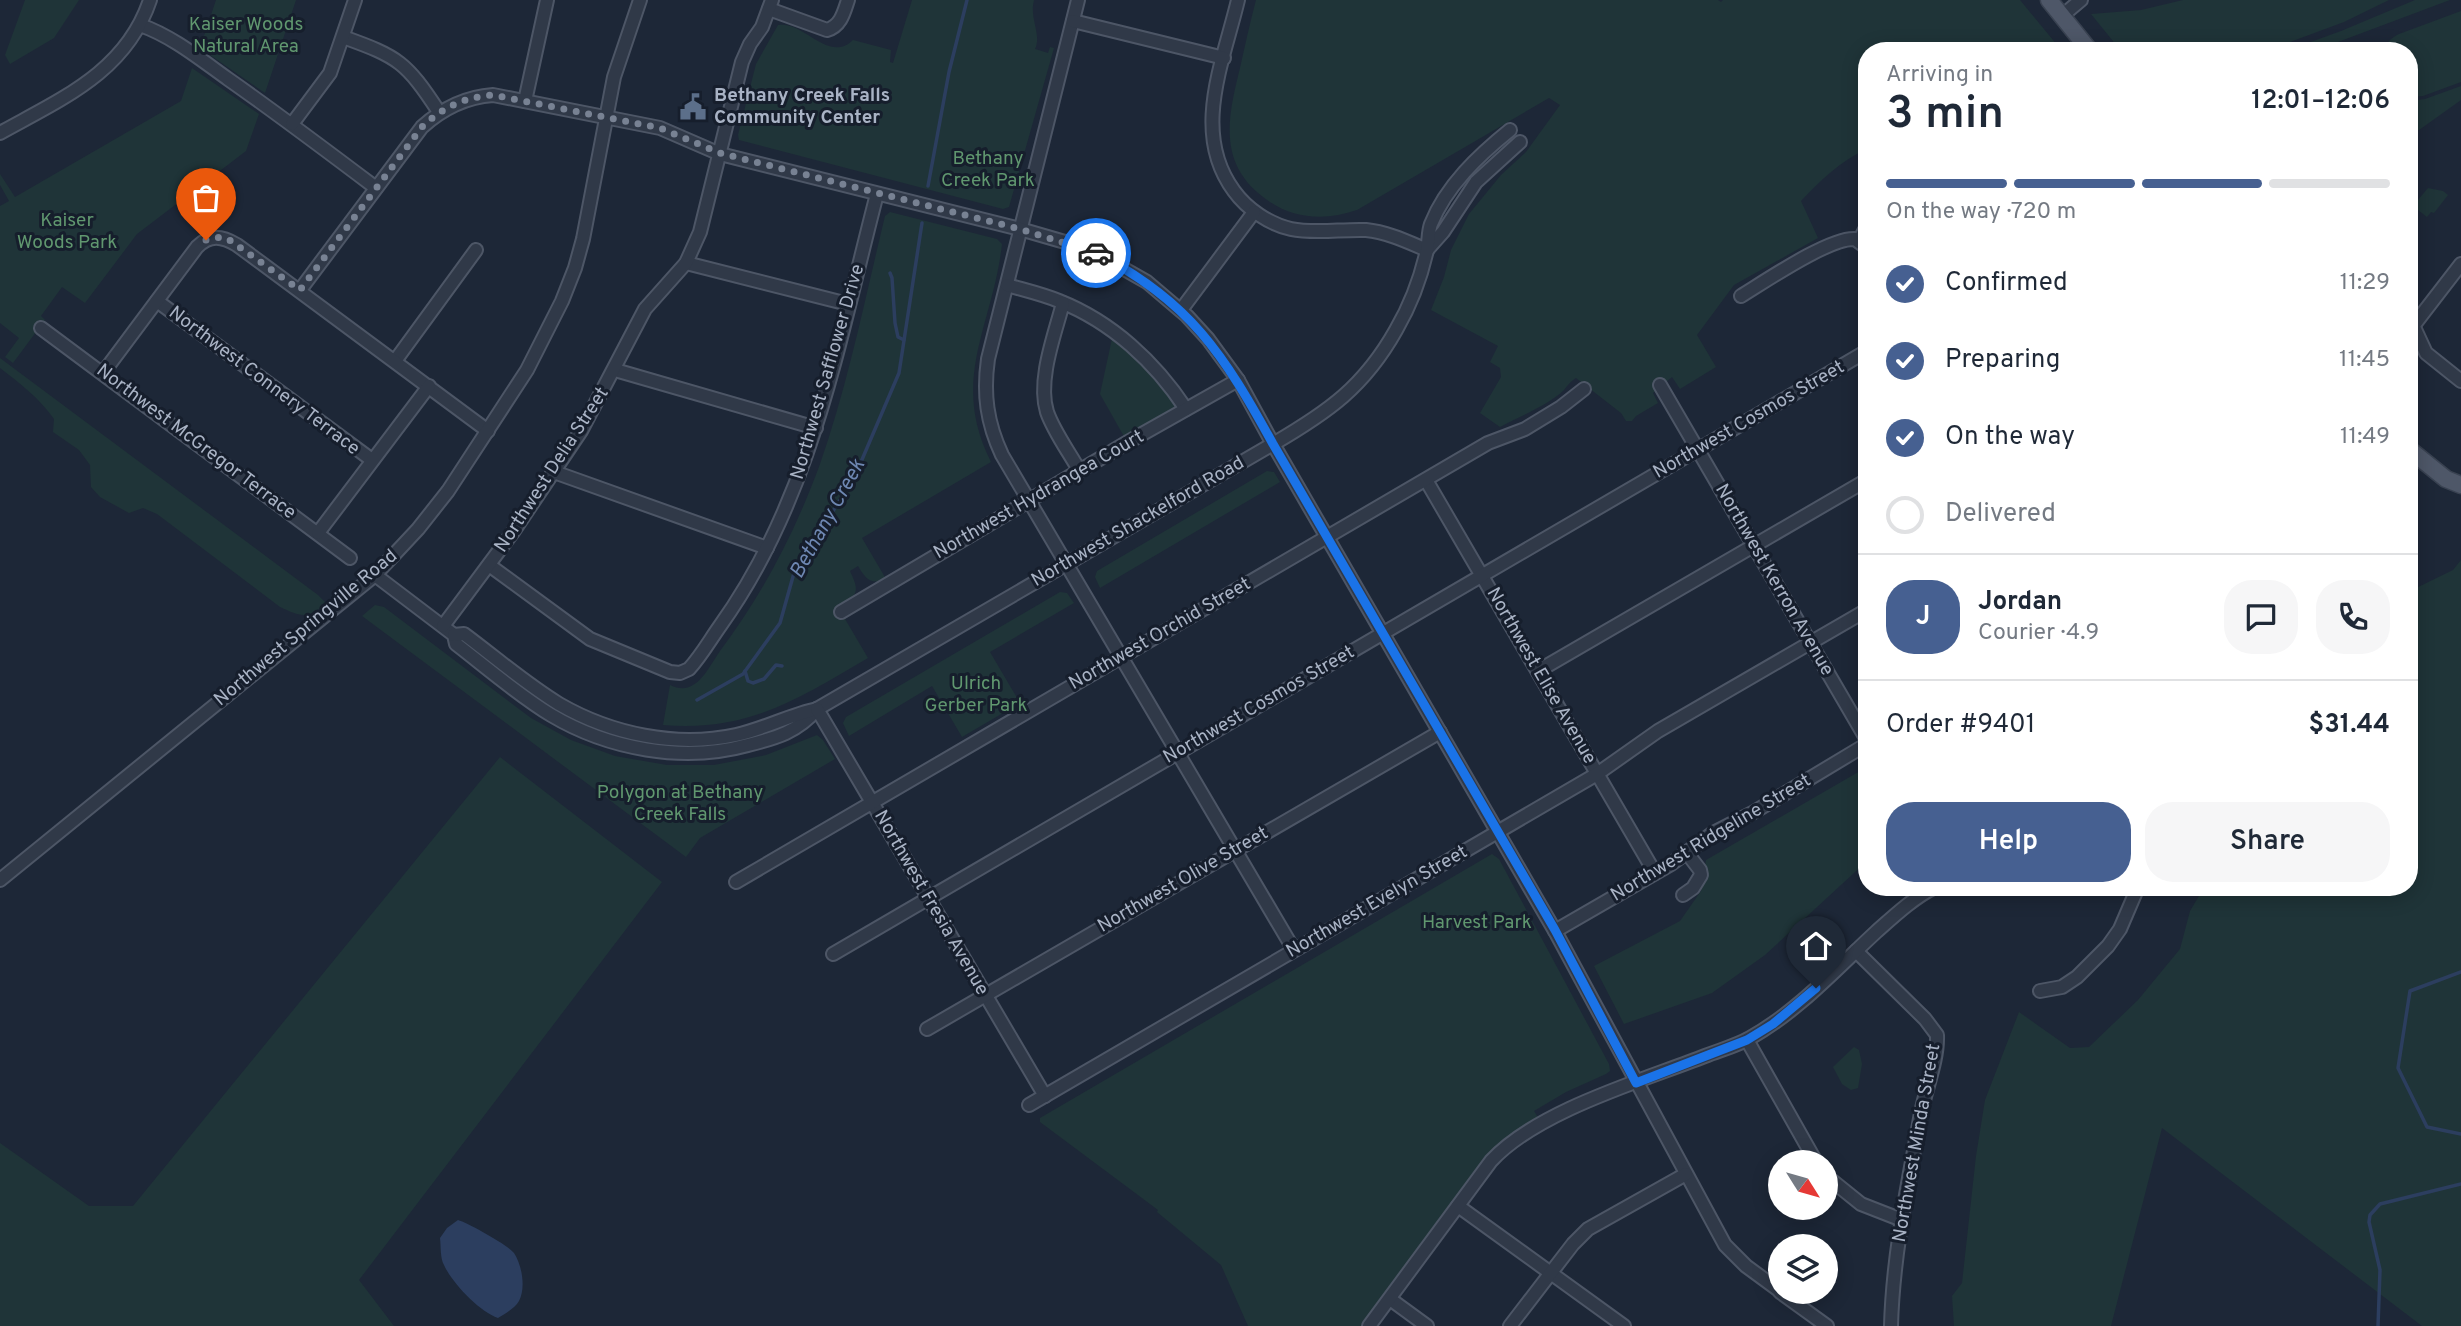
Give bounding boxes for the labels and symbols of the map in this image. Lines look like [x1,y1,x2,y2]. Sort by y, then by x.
park label: Kaiser Woods Natural Area [189,13,303,59]
place label: Bethany Creek Falls Community Center [714,84,890,130]
public building icon: Bethany Creek Falls Community Center [678,92,708,122]
park label: Bethany Creek Park [941,147,1035,193]
pin [176,168,236,240]
park label: Kaiser Woods Park [17,209,117,255]
courier [1061,218,1131,288]
street label: Northwest Safflower Drive [786,261,870,483]
street label: Northwest Connery Terrace [164,301,364,461]
street label: Northwest Cosmos Street [1649,355,1849,485]
street label: Northwest McGregor Terrace [91,359,301,525]
street label: Northwest Delia Street [490,383,614,557]
street label: Northwest Hydrangea Court [930,425,1148,565]
street label: Northwest Shackelford Road [1027,451,1249,593]
water label: Bethany Creek [784,454,872,584]
street label: Northwest Kerron Avenue [1709,480,1839,680]
street label: Northwest Springville Road [209,544,403,712]
street label: Northwest Orchid Street [1065,572,1255,696]
street label: Northwest Elise Avenue [1481,583,1601,769]
street label: Northwest Cosmos Street [1159,640,1359,770]
park label: Ulrich Gerber Park [924,672,1028,718]
street label: Northwest Ridgeline Street [1606,769,1816,907]
park label: Polygon at Bethany Creek Falls [597,781,763,827]
street label: Northwest Fresia Avenue [868,806,994,1000]
street label: Northwest Olive Street [1093,821,1273,939]
street label: Northwest Evelyn Street [1282,840,1472,964]
park label: Harvest Park [1422,911,1532,935]
pin [1786,916,1846,988]
street label: Northwest Minda Street [1888,1042,1946,1244]
north arrow [1768,1150,1838,1220]

